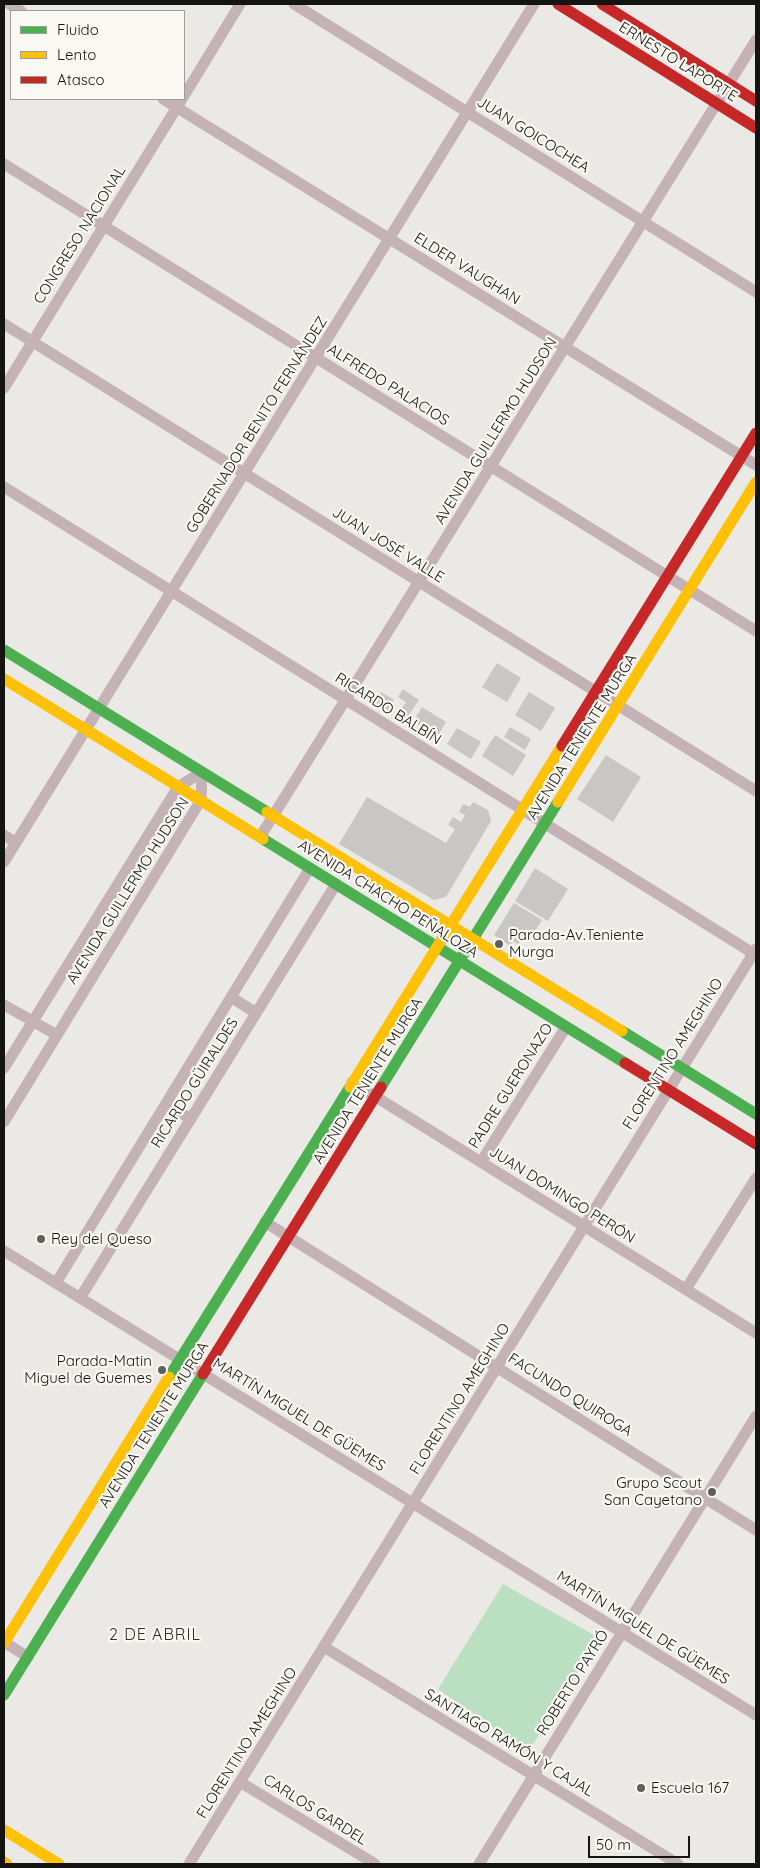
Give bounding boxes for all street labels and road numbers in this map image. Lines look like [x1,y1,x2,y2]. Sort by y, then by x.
street label: ERNESTO LAPORTE [615,18,741,106]
street label: JUAN GOICOCHEA [473,93,593,177]
street label: CONGRESO NACIONAL [30,163,130,307]
street label: ELDER VAUGHAN [411,229,523,309]
street label: GOBERNADOR BENITO FERNÁNDEZ [183,313,331,537]
street label: AVENIDA GUILLERMO HUDSON [431,334,561,528]
street label: ALFREDO PALACIOS [324,340,452,430]
street label: JUAN JOSÉ VALLE [329,503,447,587]
street label: AVENIDA TENIENTE MURGA [523,651,641,823]
street label: RICARDO BALBÍN [332,669,444,749]
street label: AVENIDA GUILLERMO HUDSON [63,794,193,988]
street label: AVENIDA CHACHO PEÑALOZA [295,836,481,962]
street label: FLORENTINO AMEGHINO [619,975,727,1133]
street label: AVENIDA TENIENTE MURGA [309,995,427,1167]
street label: RICARDO GÜIRALDES [148,1015,242,1151]
street label: PADRE GUERONAZO [465,1020,557,1152]
street label: JUAN DOMINGO PERÓN [486,1143,638,1247]
street label: FLORENTINO AMEGHINO [406,1320,514,1478]
street label: AVENIDA TENIENTE MURGA [95,1339,213,1511]
street label: FACUNDO QUIROGA [505,1349,635,1441]
street label: MARTÍN MIGUEL DE GÜEMES [209,1354,389,1476]
street label: MARTÍN MIGUEL DE GÜEMES [553,1567,733,1689]
street label: ROBERTO PAYRÓ [533,1627,613,1739]
street label: FLORENTINO AMEGHINO [193,1664,301,1822]
street label: SANTIAGO RAMÓN Y CAJAL [421,1685,597,1801]
street label: CARLOS GARDEL [260,1771,370,1849]

